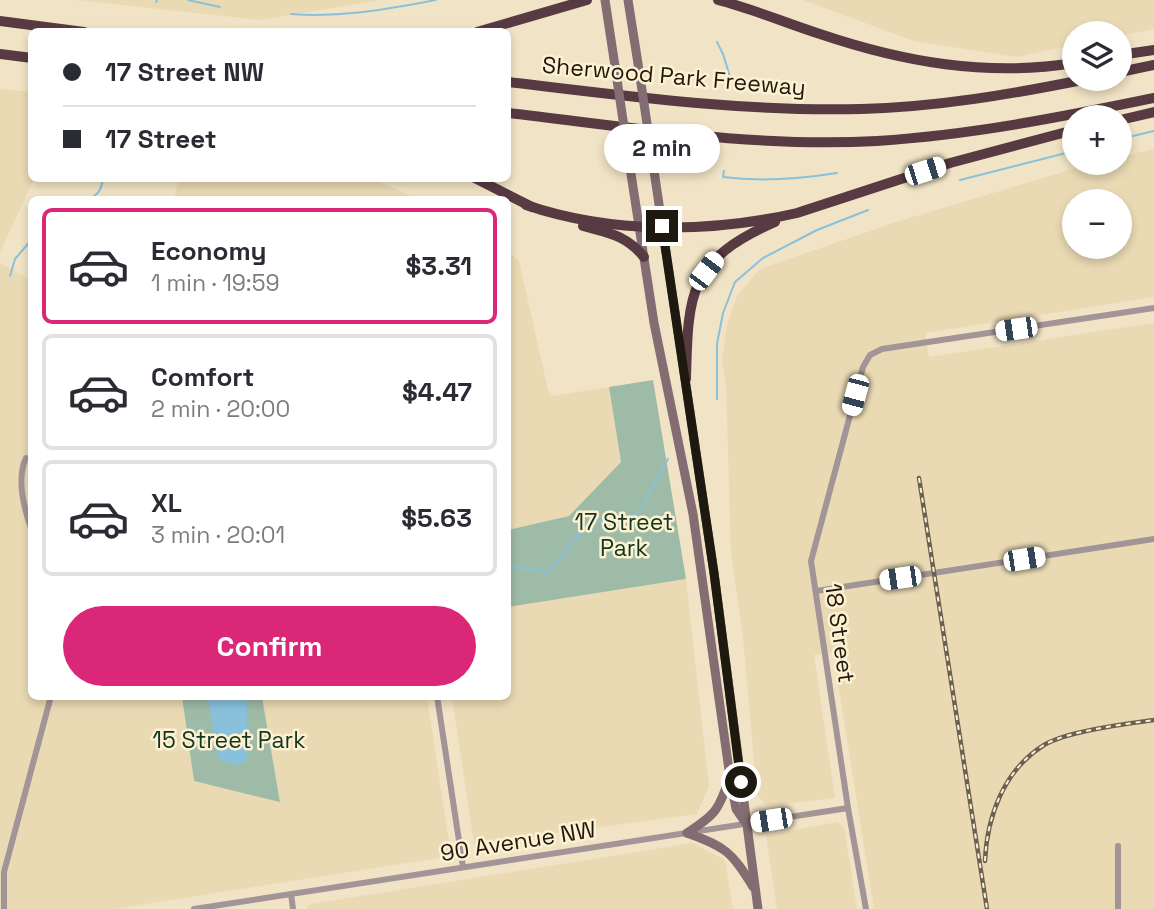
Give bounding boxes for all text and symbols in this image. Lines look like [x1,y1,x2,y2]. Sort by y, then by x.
map controls [1062,21,1132,259]
button: layers [1062,21,1132,91]
street label: Sherwood Park Freeway [541,50,807,102]
text: 17 Street NW [105,55,264,89]
button: + [1062,105,1132,175]
text: 17 Street [105,122,217,156]
callout: 2 min [604,124,720,174]
text: 2 min [632,133,692,163]
car [902,155,949,187]
button: − [1062,189,1132,259]
route end [646,210,678,242]
text: Economy [151,234,267,268]
icon: car [67,235,130,298]
car [685,248,728,294]
text: $3.31 [406,249,472,283]
text: 1 min · 19:59 [151,268,280,298]
car [994,316,1039,342]
text: Comfort [151,360,254,394]
icon: car [67,361,130,424]
car [840,372,871,418]
text: $4.47 [402,375,472,409]
text: 2 min · 20:00 [151,394,290,424]
text: XL [151,486,182,520]
icon: car [67,487,130,550]
text: $5.63 [401,501,472,535]
park label: 17 Street Park [575,507,673,563]
text: 3 min · 20:01 [151,520,285,550]
car [1002,545,1047,573]
car [878,565,923,591]
street label: 18 Street [818,581,862,685]
button: Confirm [63,606,476,686]
park label: 15 Street Park [152,725,306,755]
route start [725,766,757,798]
car [749,806,794,834]
street label: 90 Avenue NW [438,814,598,868]

